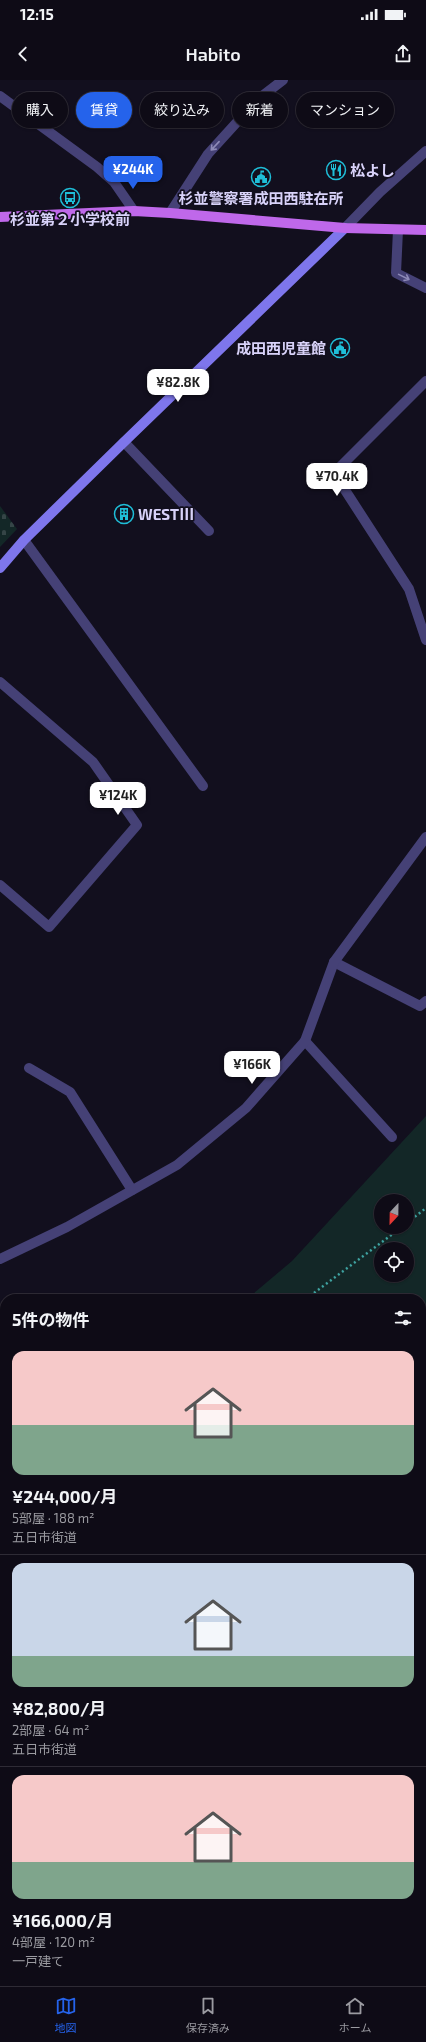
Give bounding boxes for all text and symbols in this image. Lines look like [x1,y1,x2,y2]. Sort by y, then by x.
text: 12:15 [20,5,54,23]
icon: back [12,43,34,65]
text: Habito [185,43,241,65]
icon: share [392,43,414,65]
chip: 購入 [12,92,68,128]
chip: 賃貸 [76,92,132,128]
chip: 絞り込み [140,92,224,128]
chip: 新着 [232,92,288,128]
chip: マンション [296,92,394,128]
one-way arrow [210,141,220,151]
pin: ¥244K [105,156,161,190]
restaurant icon: 松よし [325,159,347,181]
text: ¥244K [113,161,154,177]
place label: 松よし [350,161,395,179]
public building icon: 杉並警察署成田西駐在所 [250,166,272,188]
bus stop icon: 杉並第２小学校前 [59,187,81,209]
place label: 杉並警察署成田西駐在所 [178,189,344,207]
place label: 杉並第２小学校前 [10,210,130,228]
one-way arrow [398,274,410,281]
public building icon: 成田西児童館 [329,337,351,359]
place label: 成田西児童館 [236,339,326,357]
pin: ¥82.8K [145,369,211,403]
text: ¥82.8K [156,374,200,390]
pin: ¥70.4K [304,463,370,497]
text: ¥70.4K [315,468,359,484]
building icon: WESTⅢ [113,503,135,525]
place label: WESTⅢ [138,505,194,523]
pin: ¥124K [90,782,146,816]
text: ¥124K [99,787,137,803]
pin: ¥166K [224,1051,280,1085]
text: ¥166K [233,1056,271,1072]
north arrow [374,1194,414,1234]
map controls [374,1194,414,1282]
button: locate [374,1242,414,1282]
icon: filters [392,1307,414,1329]
text: 5件の物件 [12,1309,89,1329]
icon: home [177,1377,249,1449]
text: ¥244,000/月 [12,1486,118,1506]
text: 5部屋 · 188 m² [12,1510,94,1526]
text: 五日市街道 [12,1529,77,1545]
icon: home [177,1589,249,1661]
text: ¥82,800/月 [12,1698,106,1718]
text: 2部屋 · 64 m² [12,1722,89,1738]
text: 五日市街道 [12,1741,77,1757]
icon: home [177,1801,249,1873]
text: ¥166,000/月 [12,1910,113,1930]
text: 4部屋 · 120 m² [12,1934,95,1950]
text: 一戸建て [12,1953,64,1969]
tab: 地図 [55,1995,77,2035]
tab: 保存済み [186,1995,230,2035]
tab: ホーム [339,1995,371,2035]

